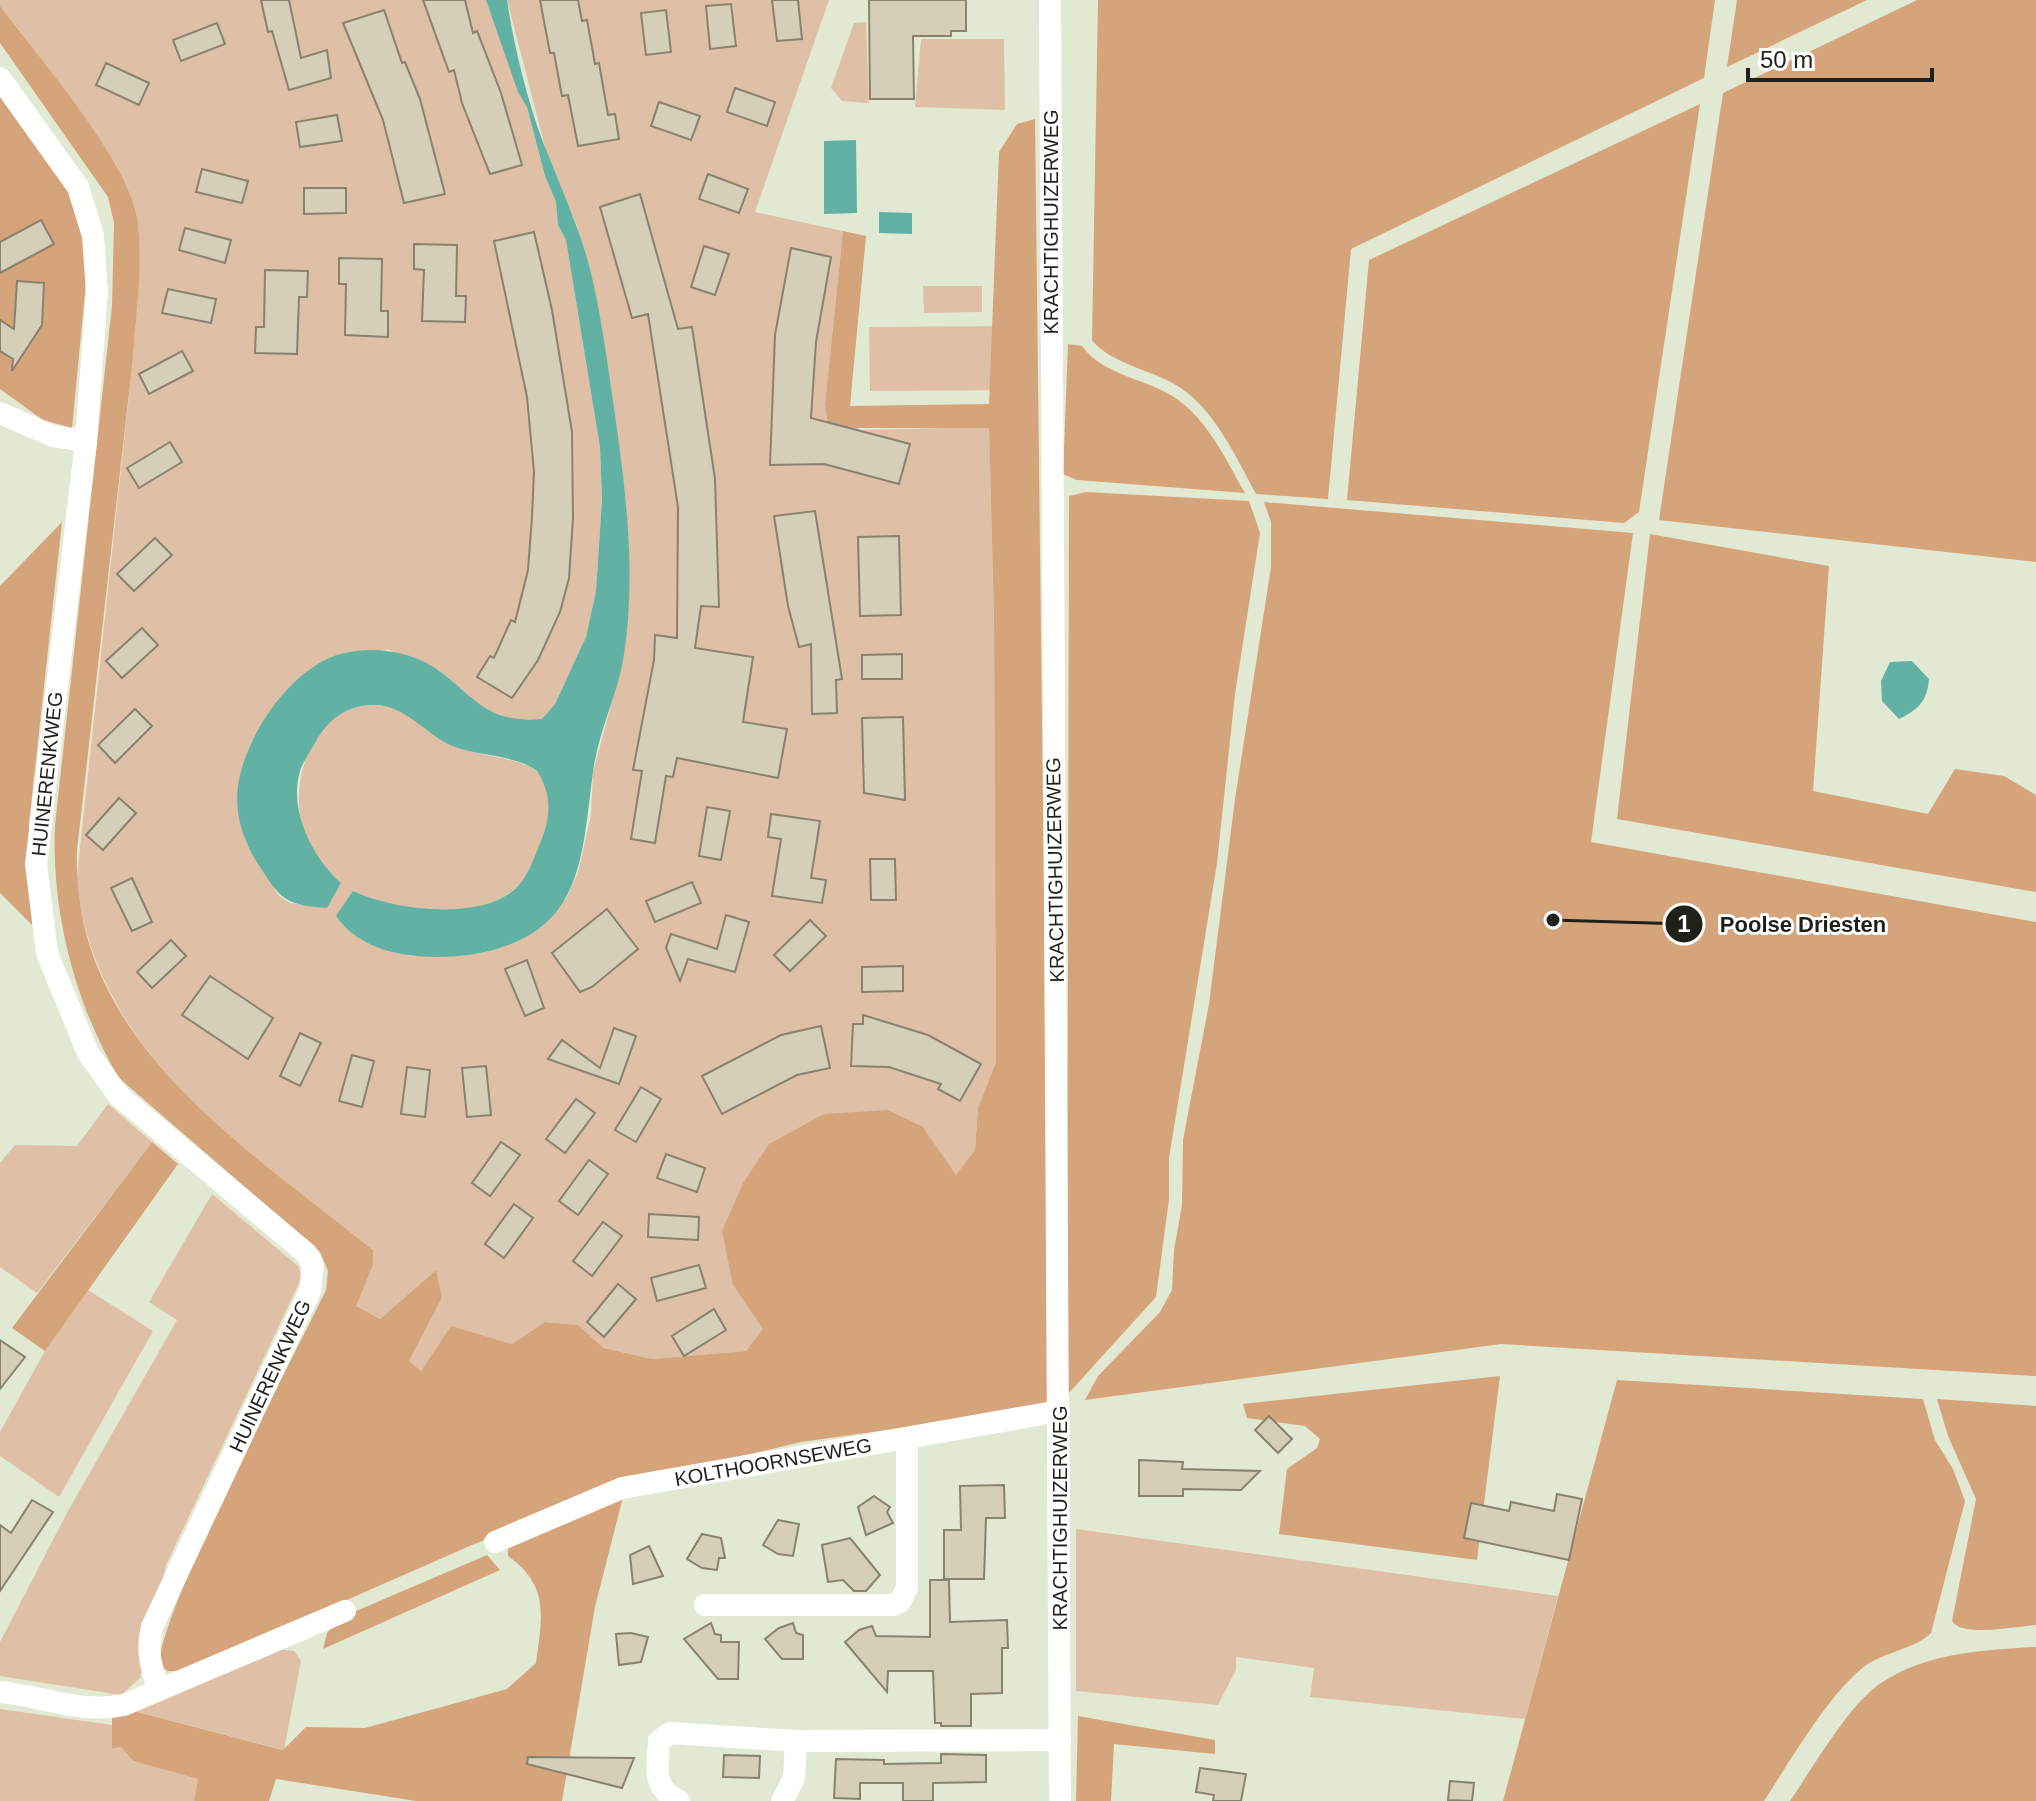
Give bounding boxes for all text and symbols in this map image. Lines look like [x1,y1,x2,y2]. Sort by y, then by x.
scale bar [1748,32,1932,82]
text: 50 m [1760,46,1813,73]
street label: KRACHTIGHUIZERWEG [1040,109,1062,335]
street label: HUINERENKWEG [27,691,67,857]
street label: KRACHTIGHUIZERWEG [1042,757,1068,983]
callout: Poolse Driesten [1664,901,1902,947]
text: 1 [1677,910,1691,937]
text: Poolse Driesten [1720,912,1886,937]
street label: HUINERENKWEG [225,1296,315,1456]
street label: KRACHTIGHUIZERWEG [1049,1405,1071,1631]
street label: KOLTHOORNSEWEG [673,1434,873,1490]

